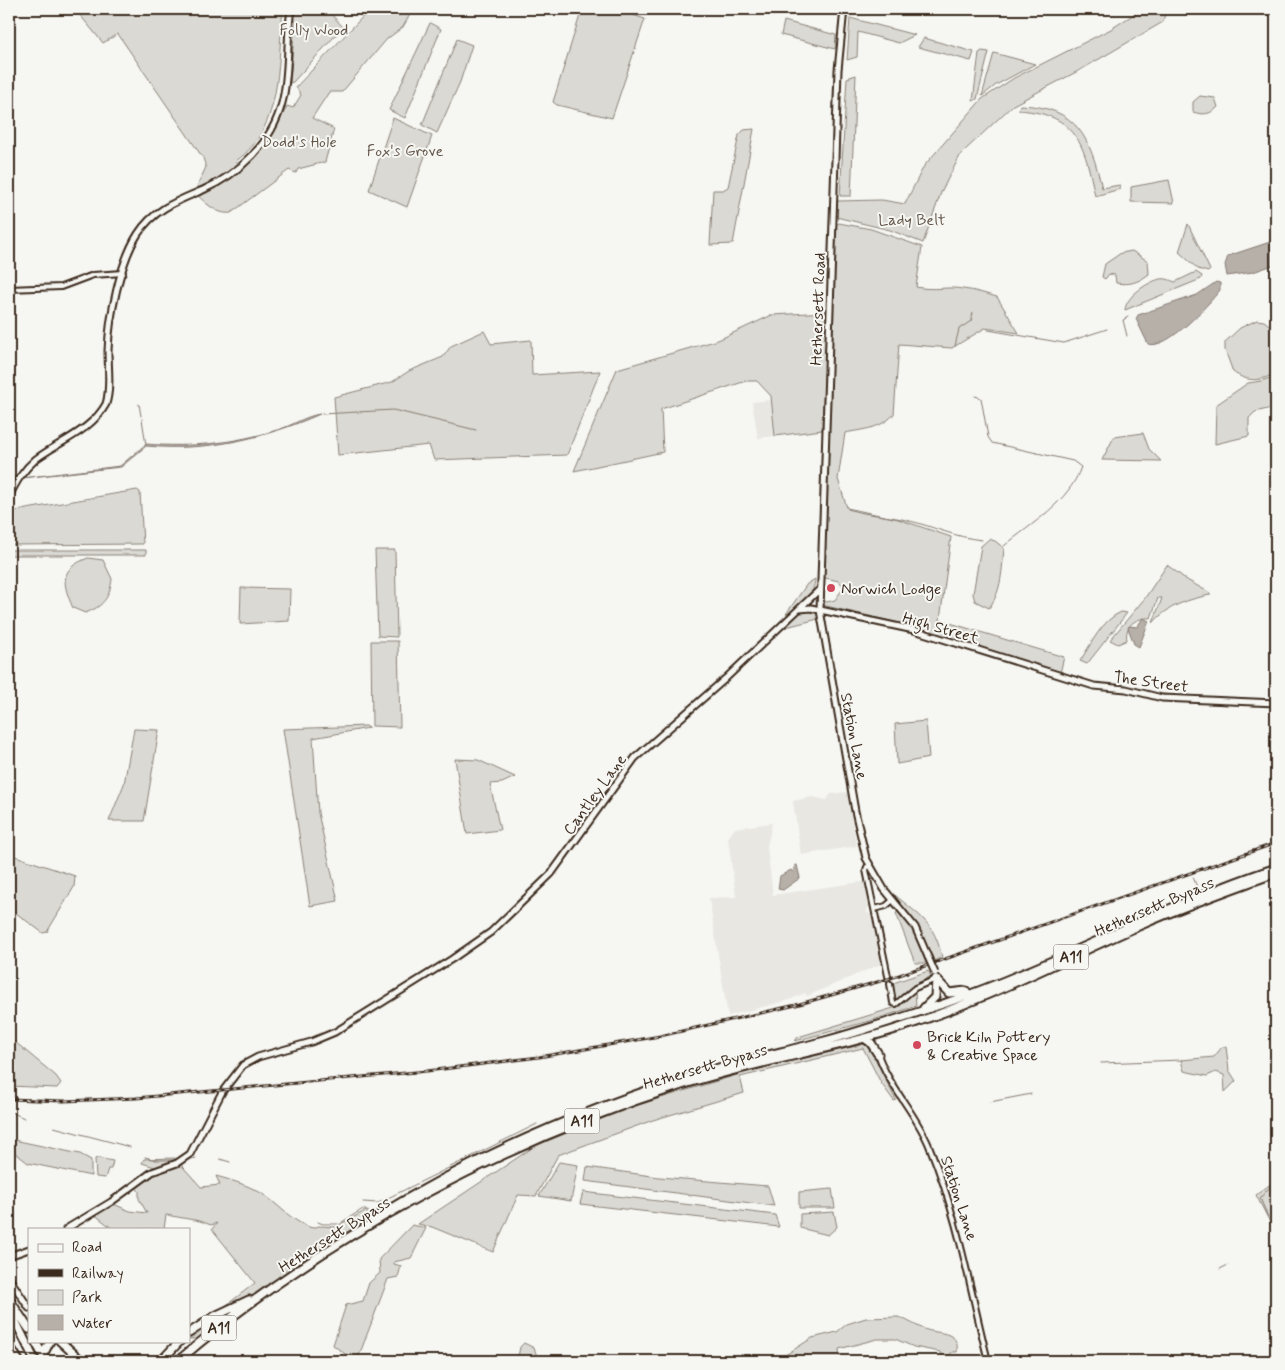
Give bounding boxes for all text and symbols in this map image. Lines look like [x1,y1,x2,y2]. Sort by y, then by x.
park label: Folly Wood [280,20,348,41]
park label: Dodd's Hole [261,132,337,153]
park label: Fox's Grove [367,141,443,162]
park label: Lady Belt [878,210,946,231]
street label: Hethersett Road [806,252,831,366]
place label: Norwich Lodge [841,579,941,601]
marker: Norwich Lodge [825,582,837,594]
street label: High Street [899,607,982,651]
street label: The Street [1112,667,1190,698]
street label: Station Lane [835,691,872,782]
street label: Cantley Lane [559,750,632,840]
street label: Hethersett Bypass [1091,873,1218,942]
road number: A11 [1054,944,1088,970]
place label: Brick Kiln Pottery & Creative Space [927,1027,1050,1066]
marker: Brick Kiln Pottery & Creative Space [911,1039,923,1051]
street label: Hethersett Bypass [641,1040,770,1095]
road number: A11 [564,1108,600,1134]
street label: Station Lane [935,1153,982,1244]
street label: Hethersett Bypass [275,1192,395,1278]
legend [28,1228,190,1342]
text: Road [72,1238,102,1258]
text: Railway [72,1264,124,1284]
text: Park [72,1288,102,1308]
text: Water [72,1314,112,1334]
road number: A11 [202,1316,236,1340]

